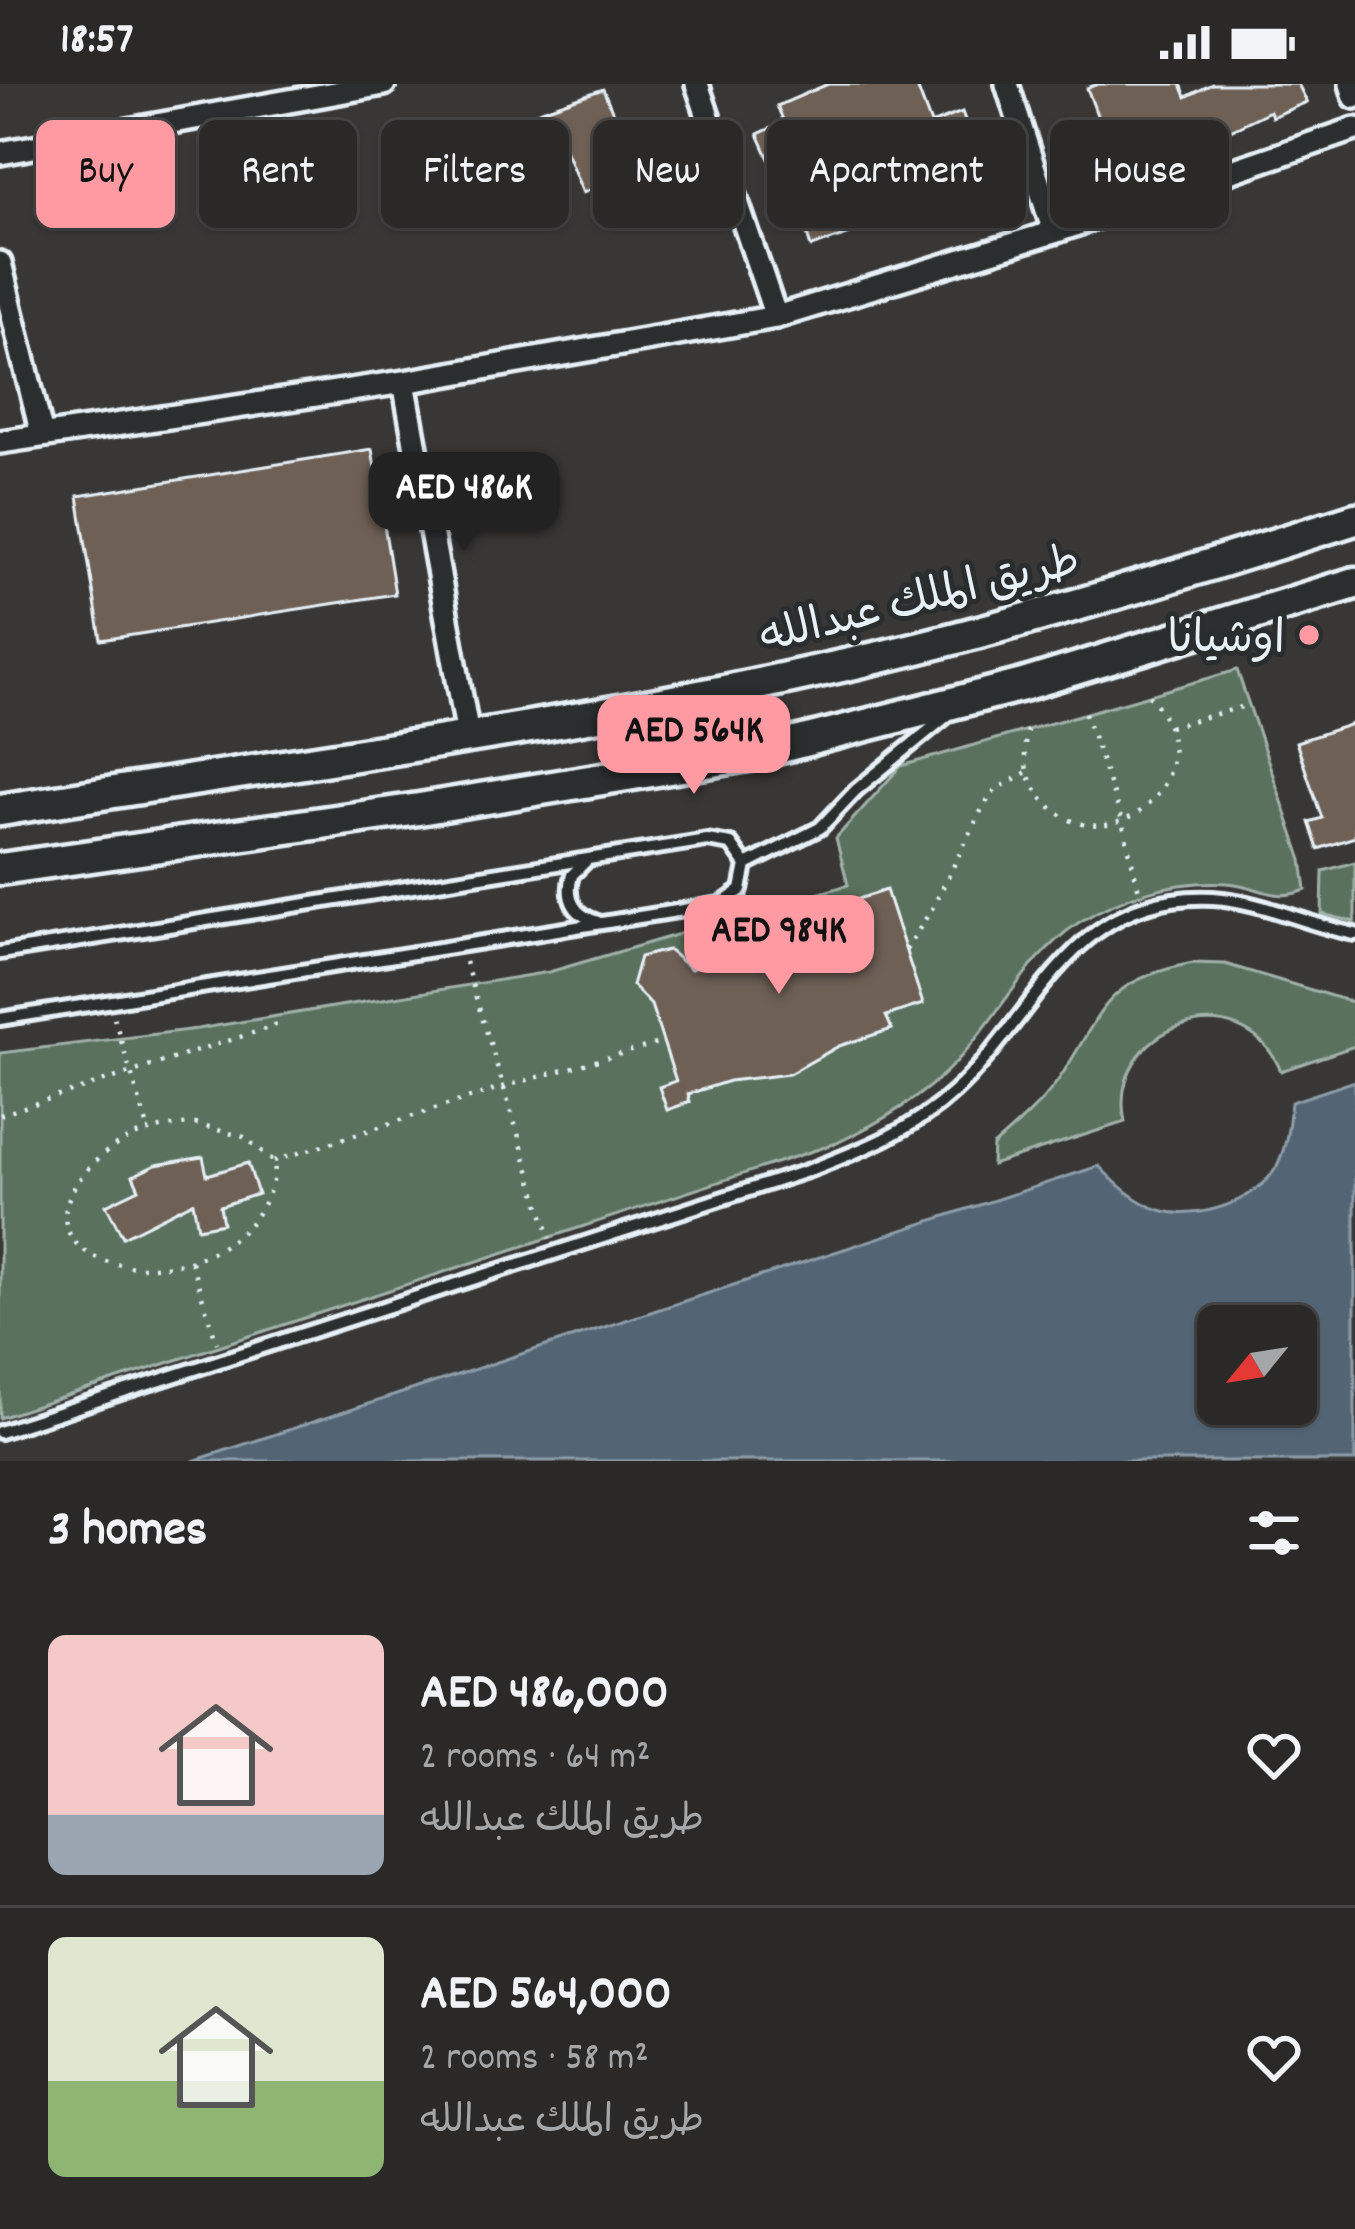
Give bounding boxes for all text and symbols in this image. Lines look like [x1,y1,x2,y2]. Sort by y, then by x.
text: 18:57 [60,10,133,74]
chip: Buy [36,120,175,228]
chip: Rent [199,120,357,228]
chip: Filters [381,120,569,228]
chip: New [593,120,743,228]
chip: Apartment [767,120,1026,228]
chip: House [1050,120,1229,228]
pin: AED 486K [340,452,588,554]
text: AED 486K [395,463,533,518]
street label: طريق الملك عبدالله [754,532,1087,673]
place label: اوشيانا [1167,610,1285,674]
marker: اوشيانا [1296,622,1322,648]
pin: AED 564K [570,695,818,797]
text: AED 564K [624,706,764,761]
pin: AED 984K [655,895,903,997]
text: AED 984K [711,906,847,961]
north arrow [1197,1305,1317,1425]
map controls [1197,1305,1317,1425]
text: 3 homes [48,1497,207,1569]
icon: filters [1241,1500,1307,1566]
text: AED 486,000 [420,1660,669,1732]
icon: home [144,1683,288,1827]
icon: heart [1241,1722,1307,1788]
text: 2 rooms · 64 m² [420,1732,650,1787]
text: طريق الملك عبدالله [420,1795,704,1850]
text: AED 564,000 [420,1961,672,2033]
icon: home [144,1985,288,2129]
icon: heart [1241,2024,1307,2090]
text: 2 rooms · 58 m² [420,2033,649,2088]
text: طريق الملك عبدالله [420,2096,704,2151]

